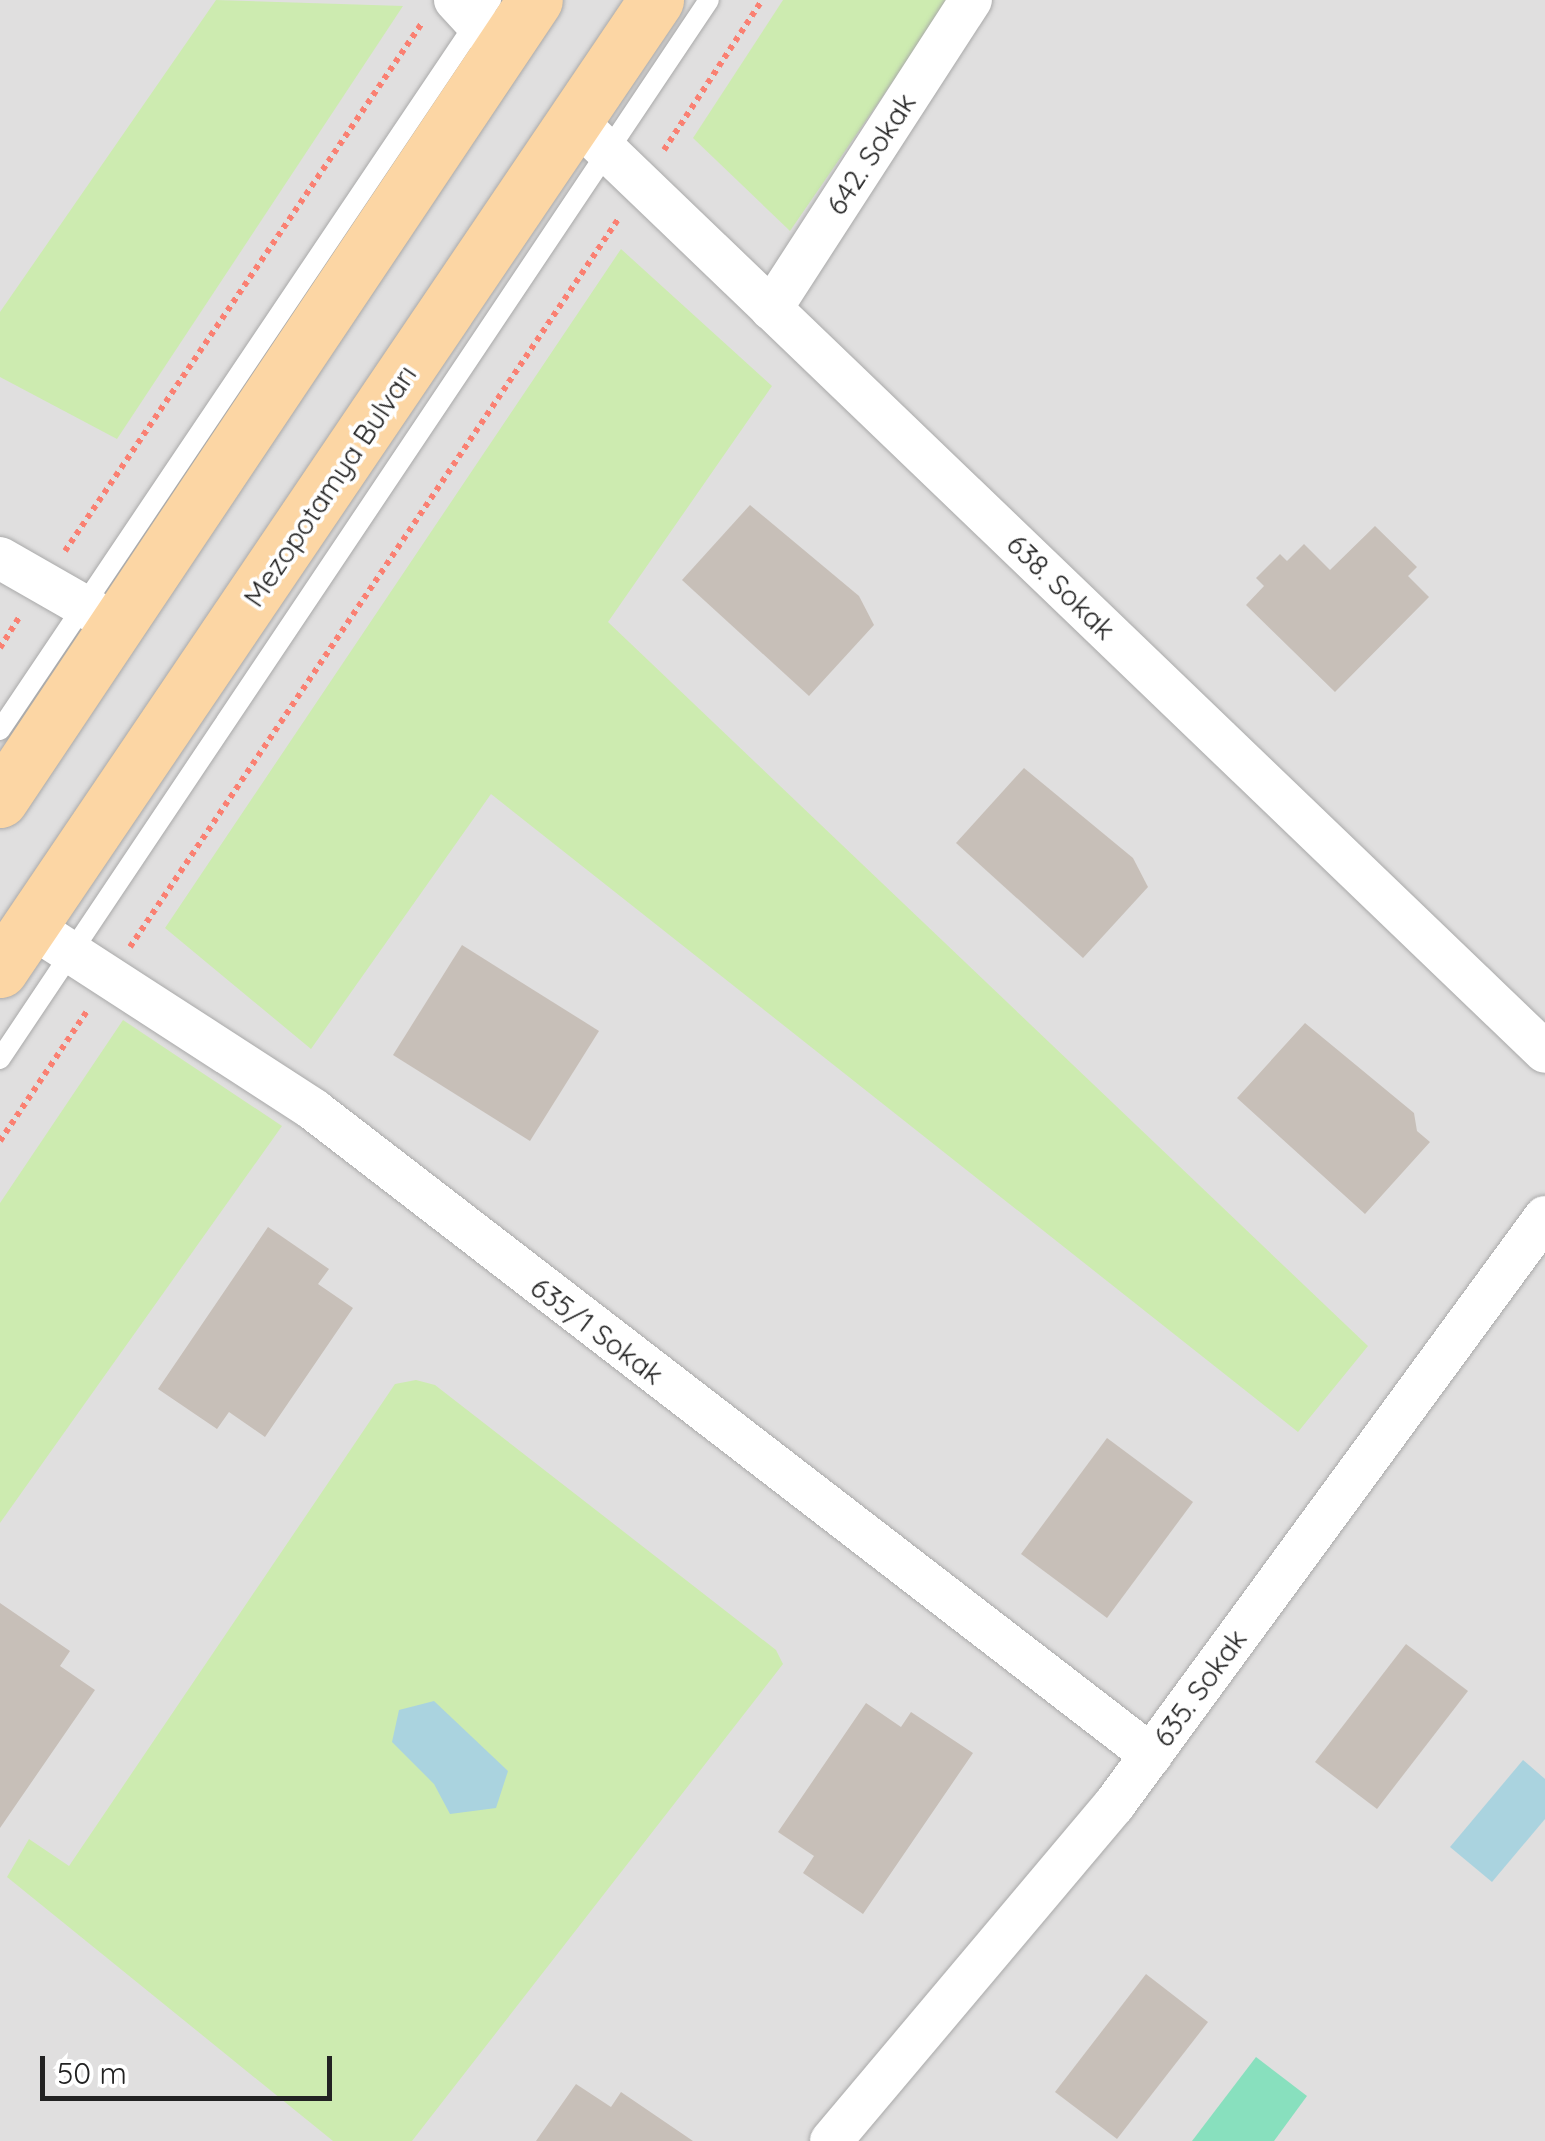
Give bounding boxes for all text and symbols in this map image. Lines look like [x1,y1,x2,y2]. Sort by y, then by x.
street label: 642. Sokak [819,87,923,221]
street label: Mezopotamya Bulvarı [237,359,423,613]
street label: 638. Sokak [1000,527,1122,647]
street label: 635/1 Sokak [524,1270,670,1392]
street label: 635. Sokak [1146,1623,1254,1753]
scale bar [45,2036,338,2098]
text: 50 m [57,2054,127,2092]

